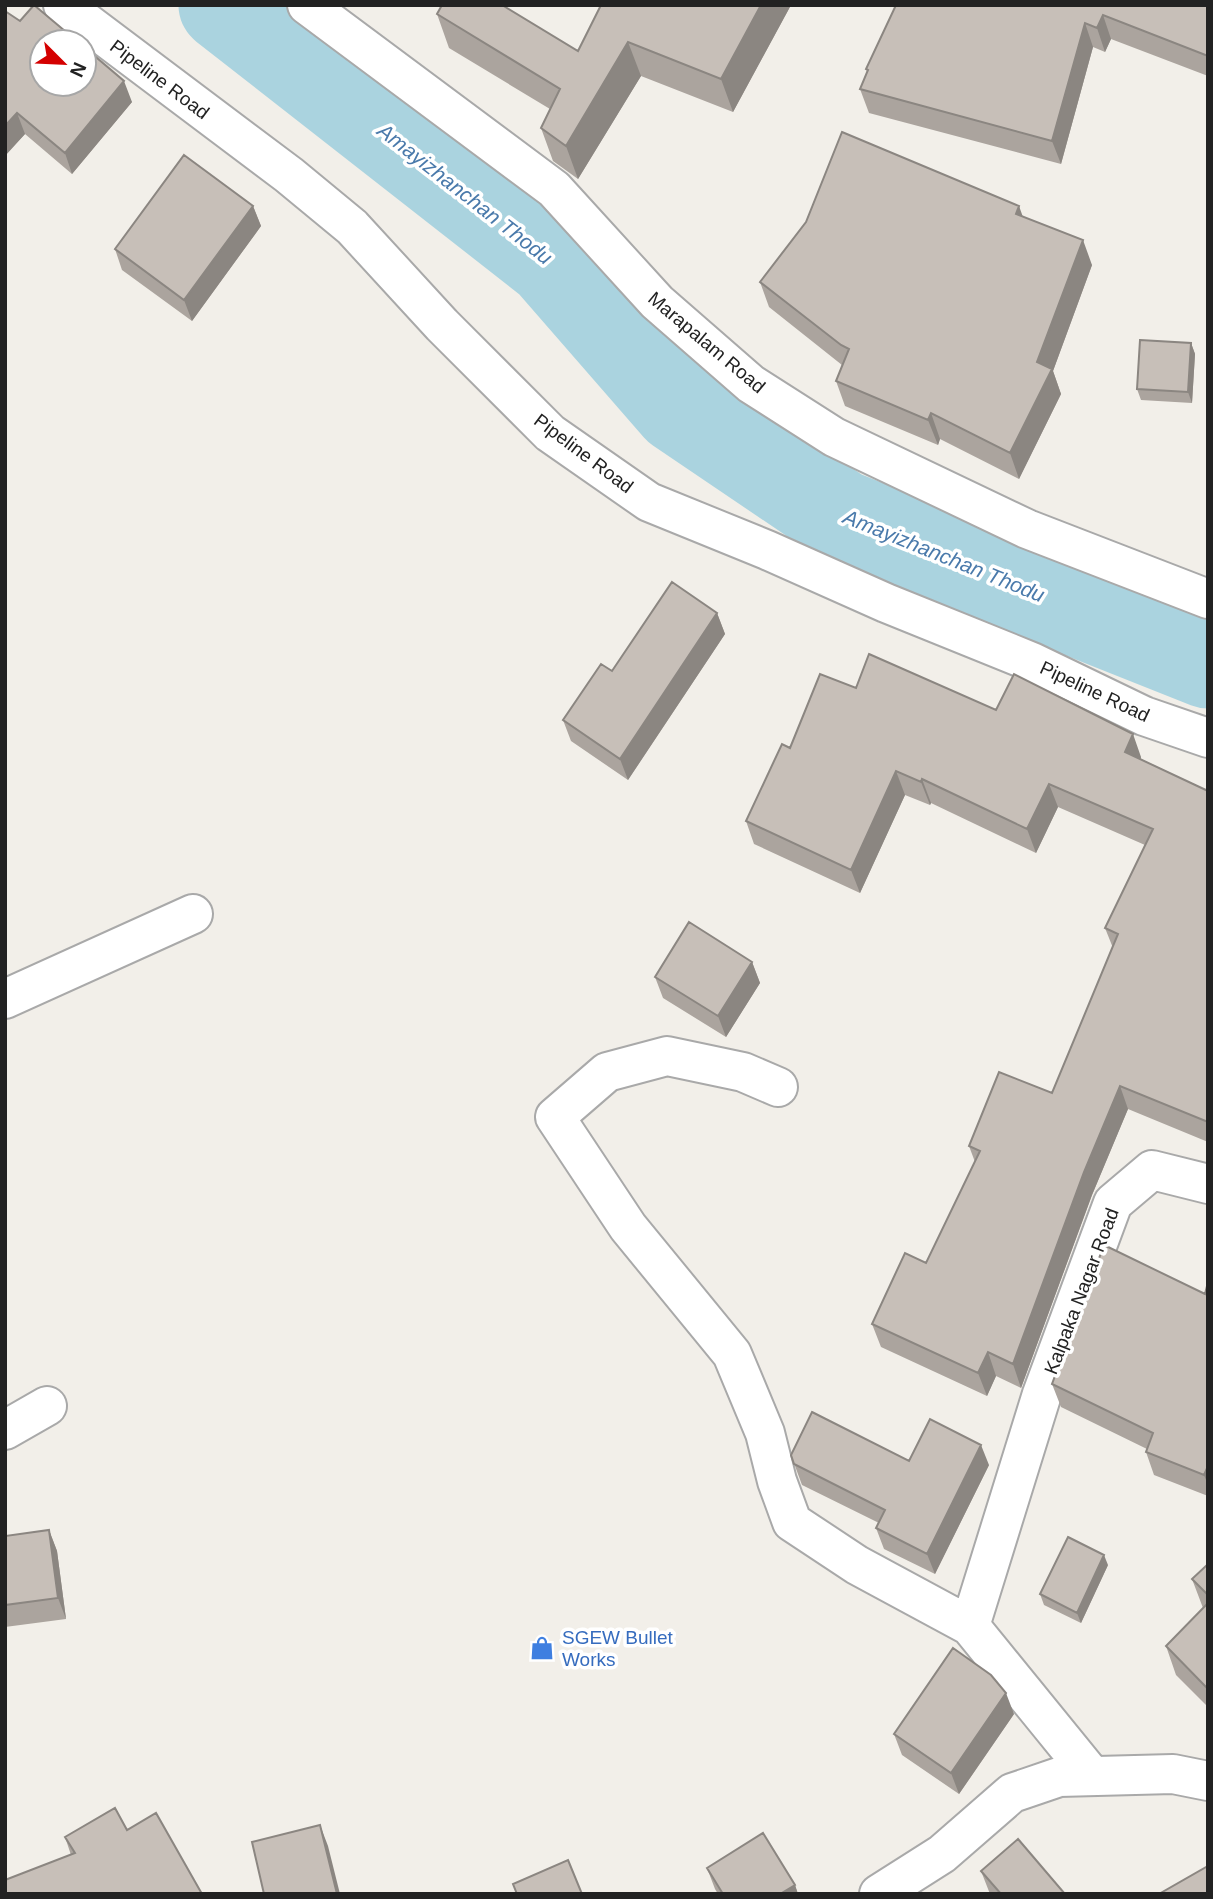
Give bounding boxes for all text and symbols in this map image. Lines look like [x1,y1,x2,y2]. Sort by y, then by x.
north arrow [28,28,98,98]
street label: Pipeline Road [106,35,213,123]
text: N [66,59,90,80]
water label: Amayizhanchan Thodu [372,117,557,269]
street label: Marapalam Road [644,287,769,397]
street label: Pipeline Road [530,409,637,497]
water label: Amayizhanchan Thodu [838,504,1048,607]
street label: Pipeline Road [1037,657,1153,726]
street label: Kalpaka Nagar Road [1040,1205,1123,1377]
place label: SGEW Bullet Works [562,1627,674,1670]
shop icon: SGEW Bullet Works [528,1634,556,1662]

